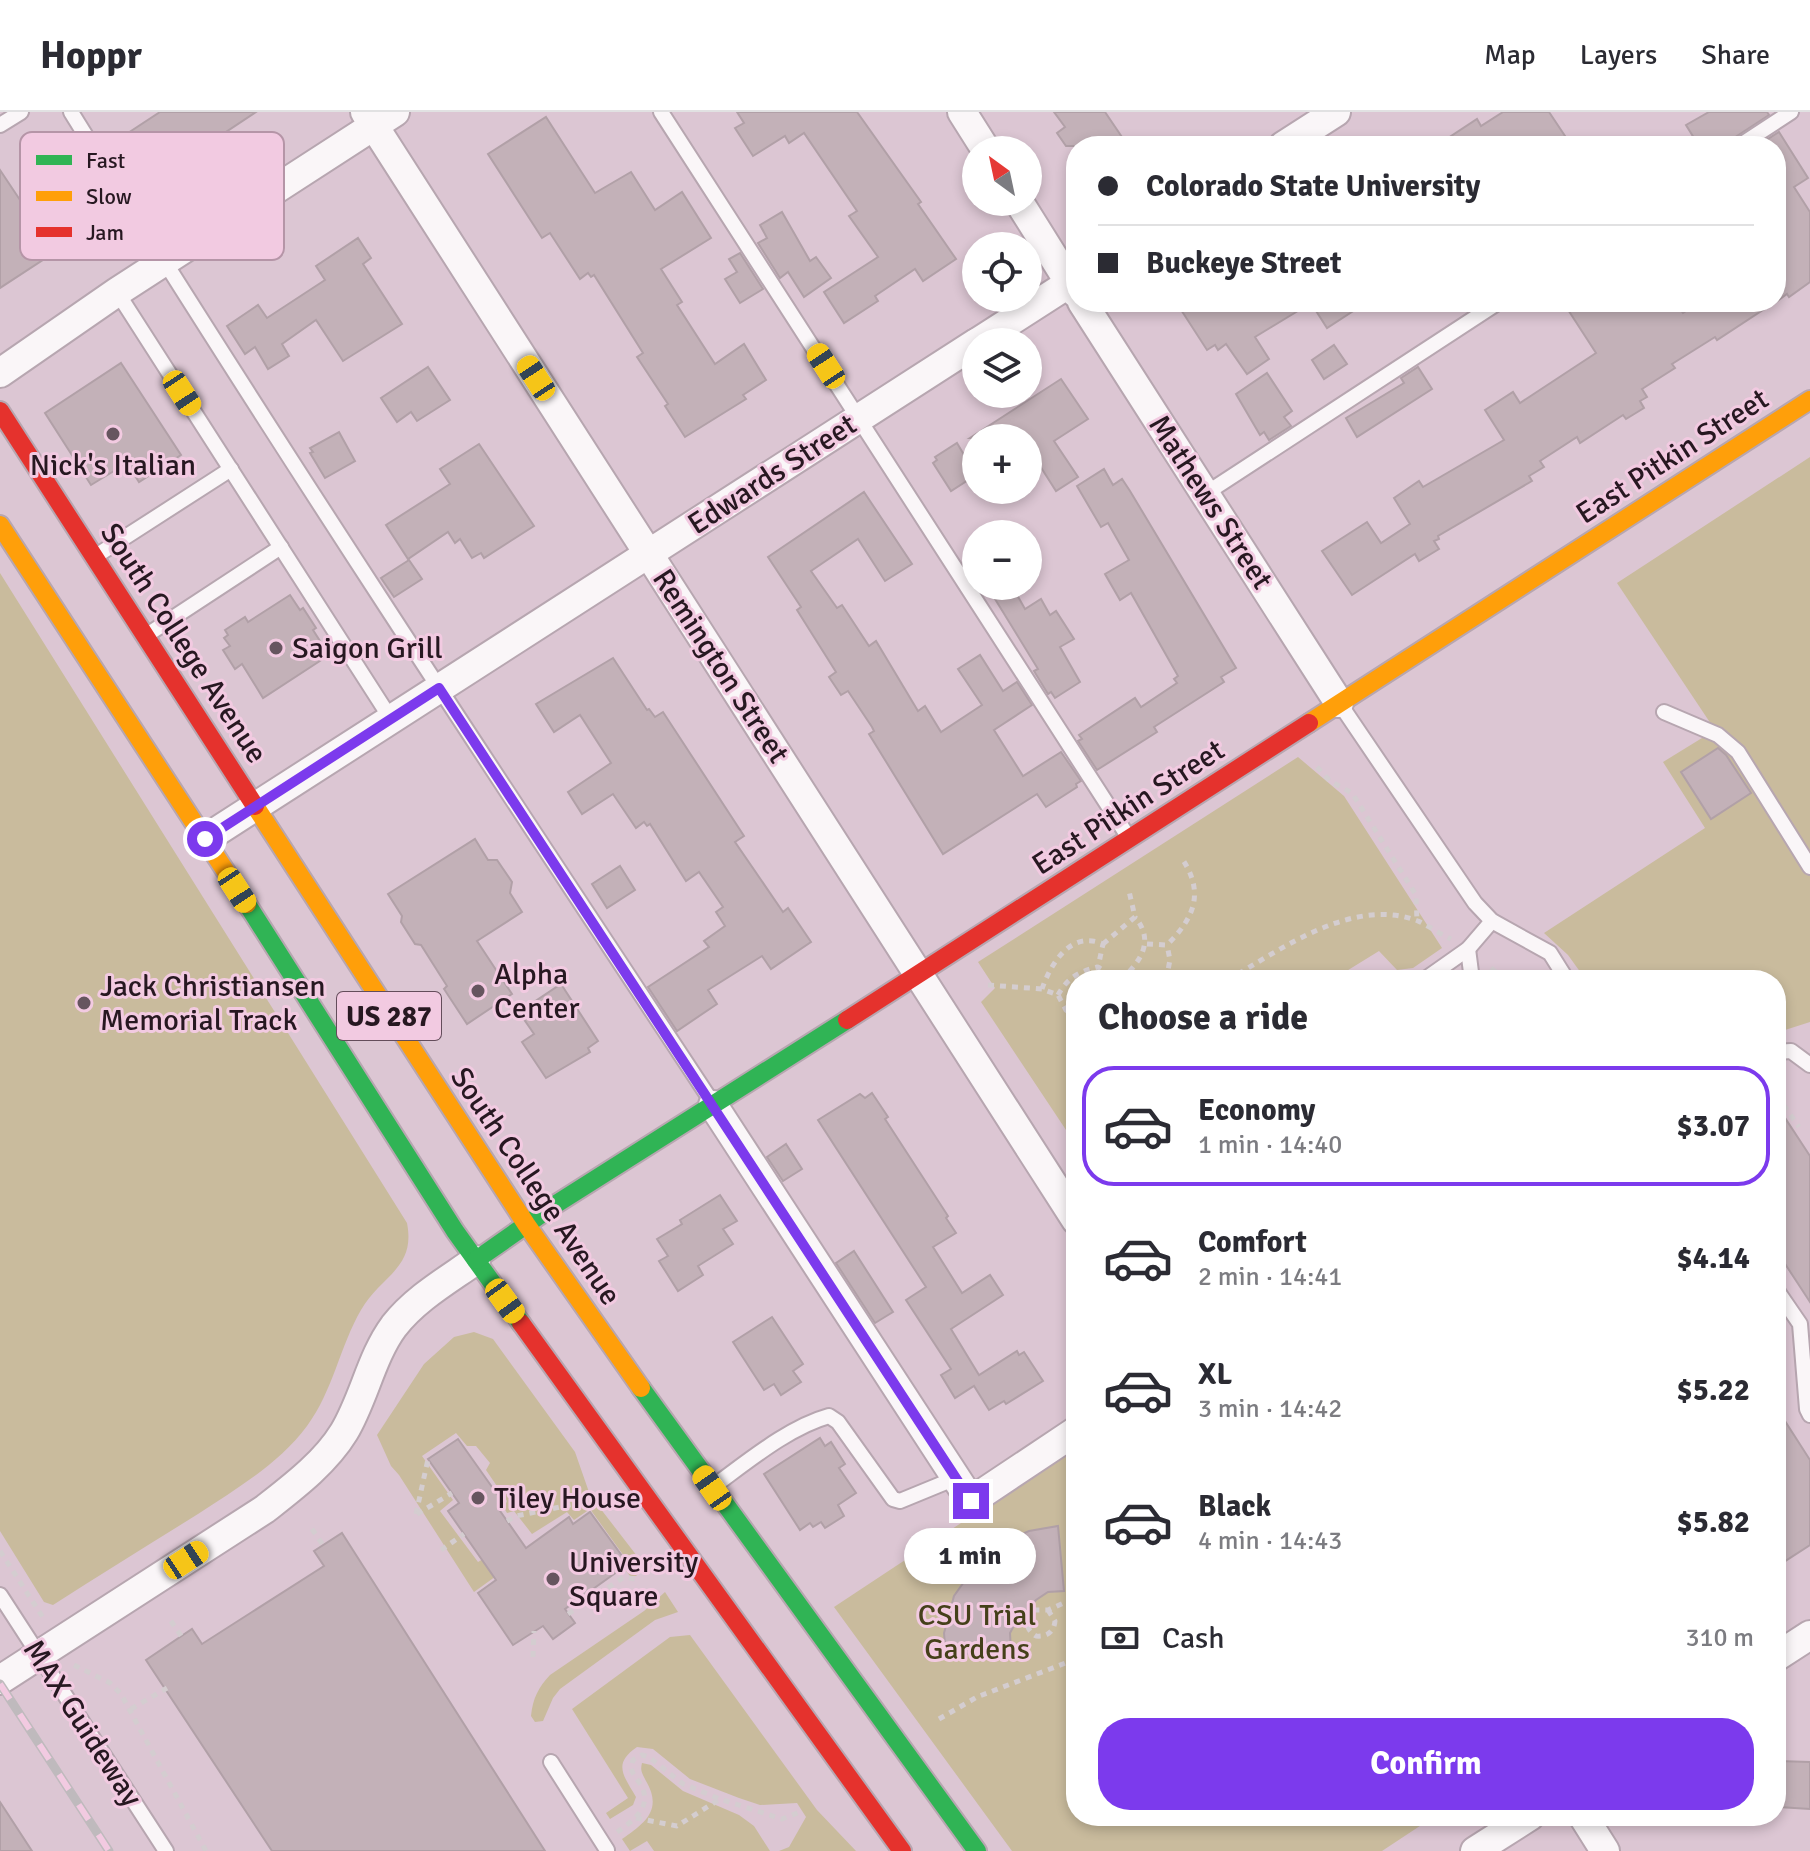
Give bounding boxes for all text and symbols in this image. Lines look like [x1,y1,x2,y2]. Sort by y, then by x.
text: Hoppr [40,32,142,79]
text: Map [1484,38,1536,72]
text: Layers [1580,38,1657,72]
text: Share [1701,38,1770,72]
legend [20,132,284,260]
north arrow [962,136,1042,216]
map controls [962,136,1042,600]
text: Fast [86,147,126,174]
text: Colorado State University [1146,168,1480,205]
text: Slow [86,183,132,210]
text: Jam [86,219,124,246]
button: locate [962,232,1042,312]
text: Buckeye Street [1146,245,1341,282]
button: layers [962,328,1042,408]
car [803,339,849,393]
car [513,351,559,405]
car [159,366,205,420]
street label: East Pitkin Street [1569,380,1775,532]
street label: Edwards Street [681,406,864,543]
street label: Mathews Street [1141,408,1281,596]
button: + [962,424,1042,504]
marker: Nick's Italian [104,425,122,443]
place label: Nick's Italian [30,447,196,484]
street label: South College Avenue [92,516,275,770]
button: − [962,520,1042,600]
street label: Remington Street [644,562,797,770]
place label: Saigon Grill [292,630,443,667]
marker: Saigon Grill [267,639,285,657]
street label: East Pitkin Street [1025,731,1231,883]
route start [187,821,223,857]
car [214,863,260,917]
place label: Alpha Center [494,956,580,1027]
place label: Jack Christiansen Memorial Track [100,968,326,1039]
marker: Alpha Center [469,982,487,1000]
road number: US 287 [337,992,441,1040]
marker: Jack Christiansen Memorial Track [75,994,93,1012]
text: Choose a ride [1098,995,1308,1040]
street label: South College Avenue [442,1060,629,1312]
icon: car [1102,1090,1174,1162]
text: Economy [1198,1092,1315,1129]
text: $3.07 [1677,1108,1750,1145]
text: 1 min · 14:40 [1198,1129,1342,1161]
icon: car [1102,1222,1174,1294]
text: Comfort [1198,1224,1307,1261]
text: $4.14 [1677,1240,1750,1277]
text: 2 min · 14:41 [1198,1261,1342,1293]
car [481,1275,529,1327]
icon: car [1102,1354,1174,1426]
text: XL [1198,1356,1232,1393]
text: $5.22 [1677,1372,1750,1409]
text: 3 min · 14:42 [1198,1393,1342,1425]
car [688,1461,736,1515]
place label: Tiley House [494,1480,641,1517]
route end [953,1483,989,1519]
icon: car [1102,1486,1174,1558]
text: Black [1198,1488,1271,1525]
marker: Tiley House [469,1489,487,1507]
text: $5.82 [1677,1504,1750,1541]
text: 4 min · 14:43 [1198,1525,1342,1557]
callout: 1 min [905,1529,1037,1585]
car [159,1537,213,1583]
text: 1 min [939,1540,1001,1572]
place label: University Square [569,1544,698,1615]
marker: University Square [544,1570,562,1588]
park label: CSU Trial Gardens [918,1597,1036,1668]
icon: cash [1098,1616,1142,1660]
text: Cash [1162,1620,1225,1657]
text: 310 m [1685,1622,1754,1654]
street label: MAX Guideway [15,1633,150,1814]
button: Confirm [1098,1718,1754,1810]

